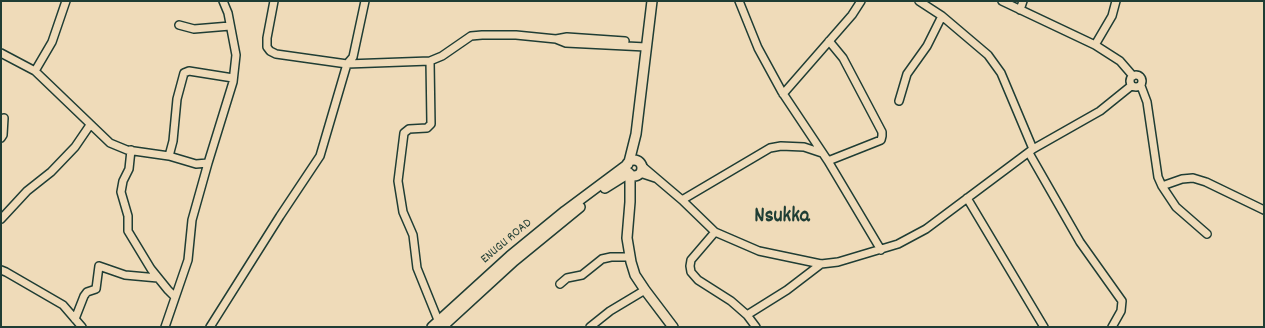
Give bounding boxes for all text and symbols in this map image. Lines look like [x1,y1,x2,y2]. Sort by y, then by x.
district label: Nsukka [754,205,810,231]
street label: ENUGU ROAD [478,216,536,268]

